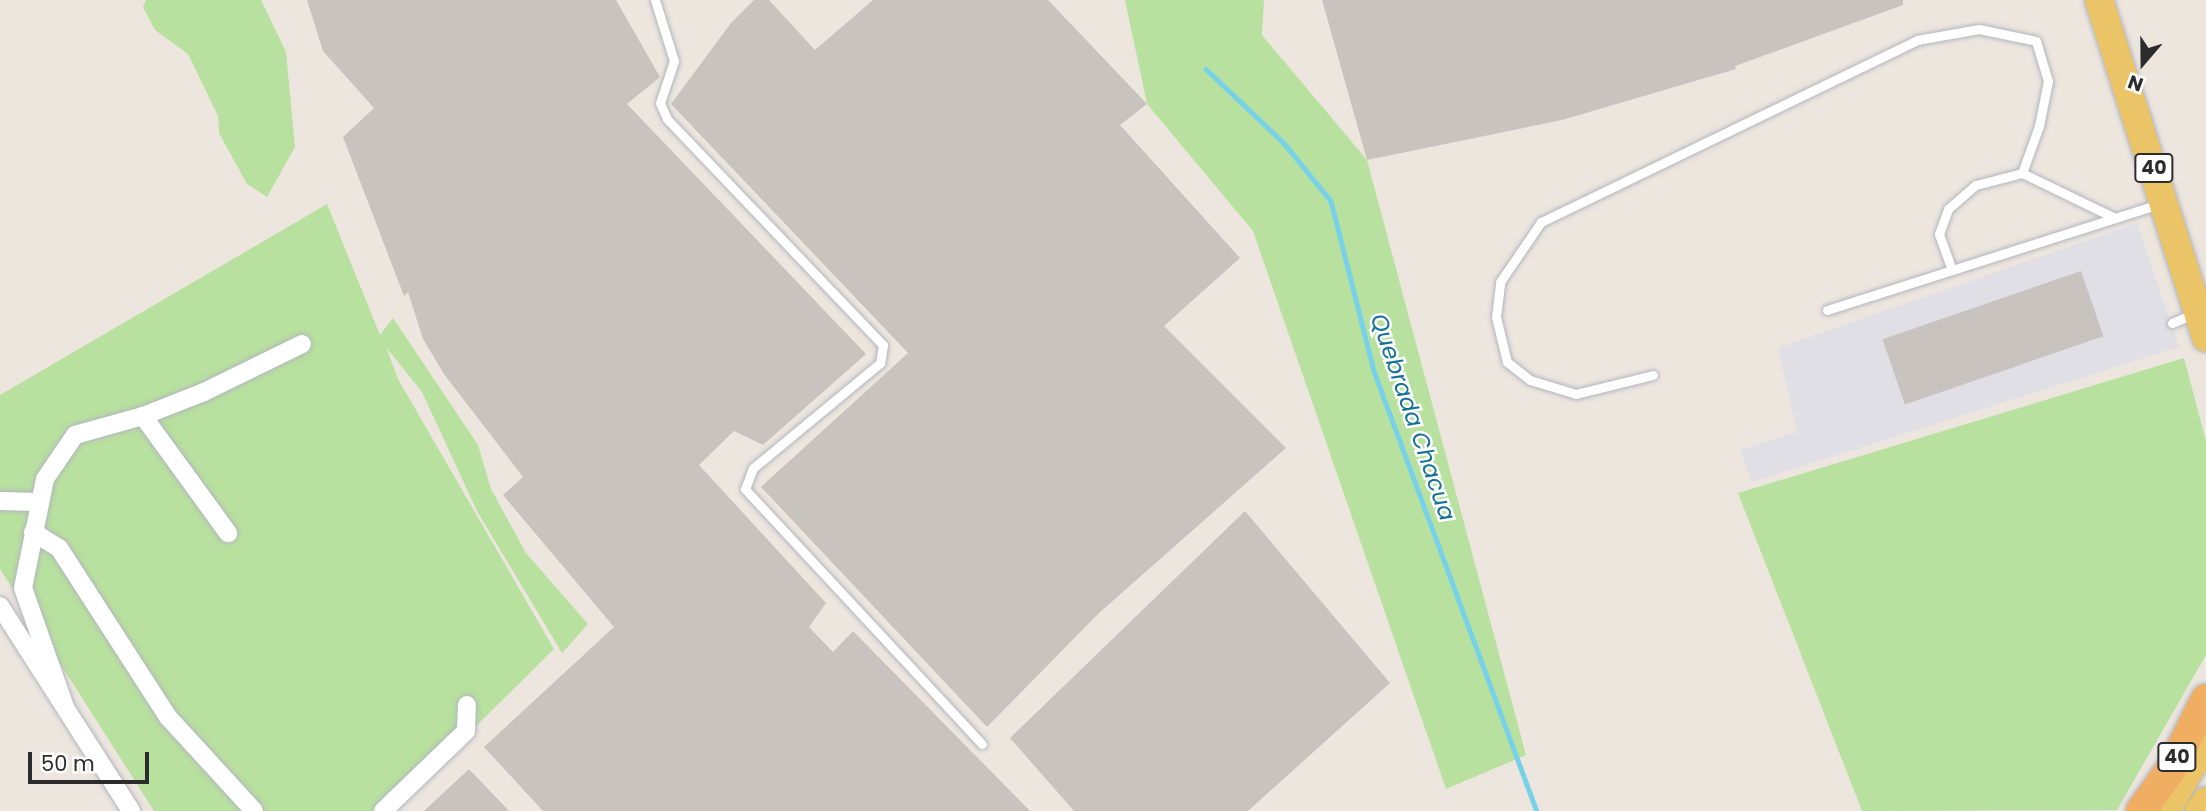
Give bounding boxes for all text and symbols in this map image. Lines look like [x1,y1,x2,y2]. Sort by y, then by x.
north arrow [2108,28,2178,98]
text: N [2124,68,2147,98]
road number: 40 [2133,152,2175,184]
water label: Quebrada Chacua [1365,310,1461,524]
scale bar [32,738,152,782]
road number: 40 [2156,742,2198,772]
text: 50 m [41,749,95,778]

